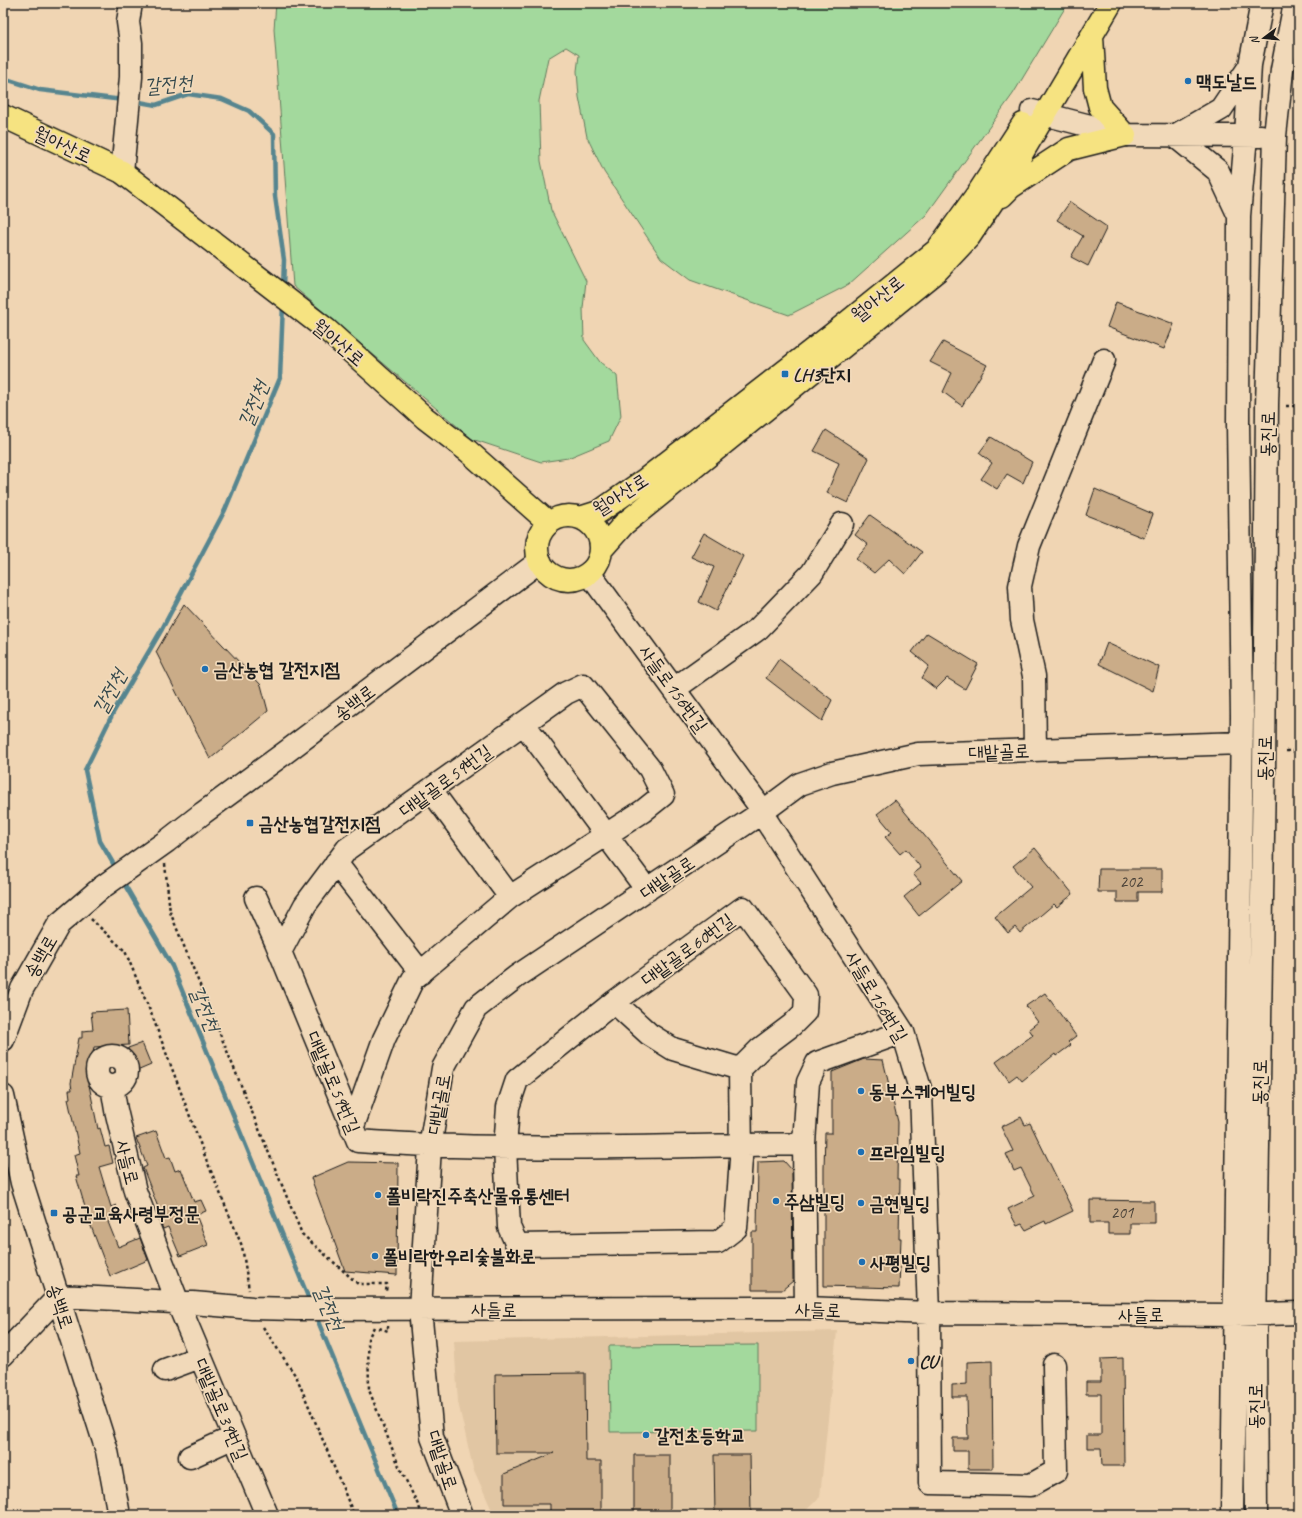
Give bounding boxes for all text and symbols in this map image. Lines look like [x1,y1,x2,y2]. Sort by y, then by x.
north arrow [1244,18,1284,58]
text: N [1246,33,1262,46]
water label: 갈전천 [143,70,195,99]
place label: 맥도날드 [1196,70,1257,94]
marker: 맥도날드 [1183,76,1193,86]
street label: 월아산로 [30,121,95,169]
street label: 월아산로 [846,270,909,327]
street label: 월아산로 [307,314,369,372]
place label: LH3단지 [793,363,851,387]
marker: LH3단지 [780,369,790,379]
water label: 갈전천 [233,375,275,431]
street label: 동진로 [1256,411,1280,457]
street label: 월아산로 [588,468,653,522]
street label: 사들로156번길 [633,640,713,737]
place label: 금산농협 갈전지점 [213,658,341,682]
water label: 갈전천 [87,663,133,719]
marker: 금산농협 갈전지점 [200,664,210,674]
street label: 송백로 [329,679,380,726]
street label: 동진로 [1253,735,1277,781]
street label: 대밭골로59번길 [395,739,497,823]
street label: 대밭골로 [968,739,1030,765]
place label: 금산농협갈전지점 [258,812,381,836]
marker: 금산농협갈전지점 [245,818,255,828]
street label: 대밭골로 [635,851,700,905]
house number: 202 [1120,871,1144,892]
street label: 대밭골로60번길 [637,908,739,992]
street label: 송백로 [19,931,63,982]
street label: 사들로156번길 [840,947,913,1046]
water label: 갈전천 [184,981,226,1037]
street label: 대밭골로59번길 [301,1028,365,1137]
street label: 동진로 [1248,1059,1272,1105]
street label: 대밭골로 [422,1072,456,1136]
place label: 동부스퀘어빌딩 [869,1080,976,1104]
marker: 동부스퀘어빌딩 [856,1086,866,1096]
street label: 사들로 [110,1137,144,1187]
place label: 프라임빌딩 [869,1141,945,1165]
marker: 프라임빌딩 [856,1147,866,1157]
place label: 폴비락진주축산물유통센터 [386,1184,569,1208]
marker: 폴비락진주축산물유통센터 [373,1190,383,1200]
place label: 주삼빌딩 [784,1190,845,1214]
place label: 금현빌딩 [869,1192,930,1216]
marker: 주삼빌딩 [771,1196,781,1206]
marker: 금현빌딩 [856,1198,866,1208]
place label: 공군교육사령부정문 [62,1202,200,1226]
house number: 201 [1111,1202,1135,1223]
marker: 공군교육사령부정문 [49,1208,59,1218]
place label: 폴비락한우리숯불화로 [383,1245,536,1269]
marker: 폴비락한우리숯불화로 [370,1251,380,1261]
place label: 사평빌딩 [869,1251,931,1275]
marker: 사평빌딩 [857,1257,867,1267]
water label: 갈전천 [308,1280,350,1336]
street label: 송백로 [42,1281,79,1332]
street label: 사들로 [795,1297,841,1323]
street label: 사들로 [471,1298,517,1322]
street label: 사들로 [1118,1303,1164,1327]
place label: CU [919,1350,941,1374]
street label: 대밭골로39번길 [189,1355,253,1464]
marker: CU [906,1356,916,1366]
street label: 동진로 [1244,1383,1268,1429]
place label: 갈전초등학교 [654,1424,746,1448]
street label: 대밭골로 [421,1428,463,1493]
marker: 갈전초등학교 [641,1430,651,1440]

